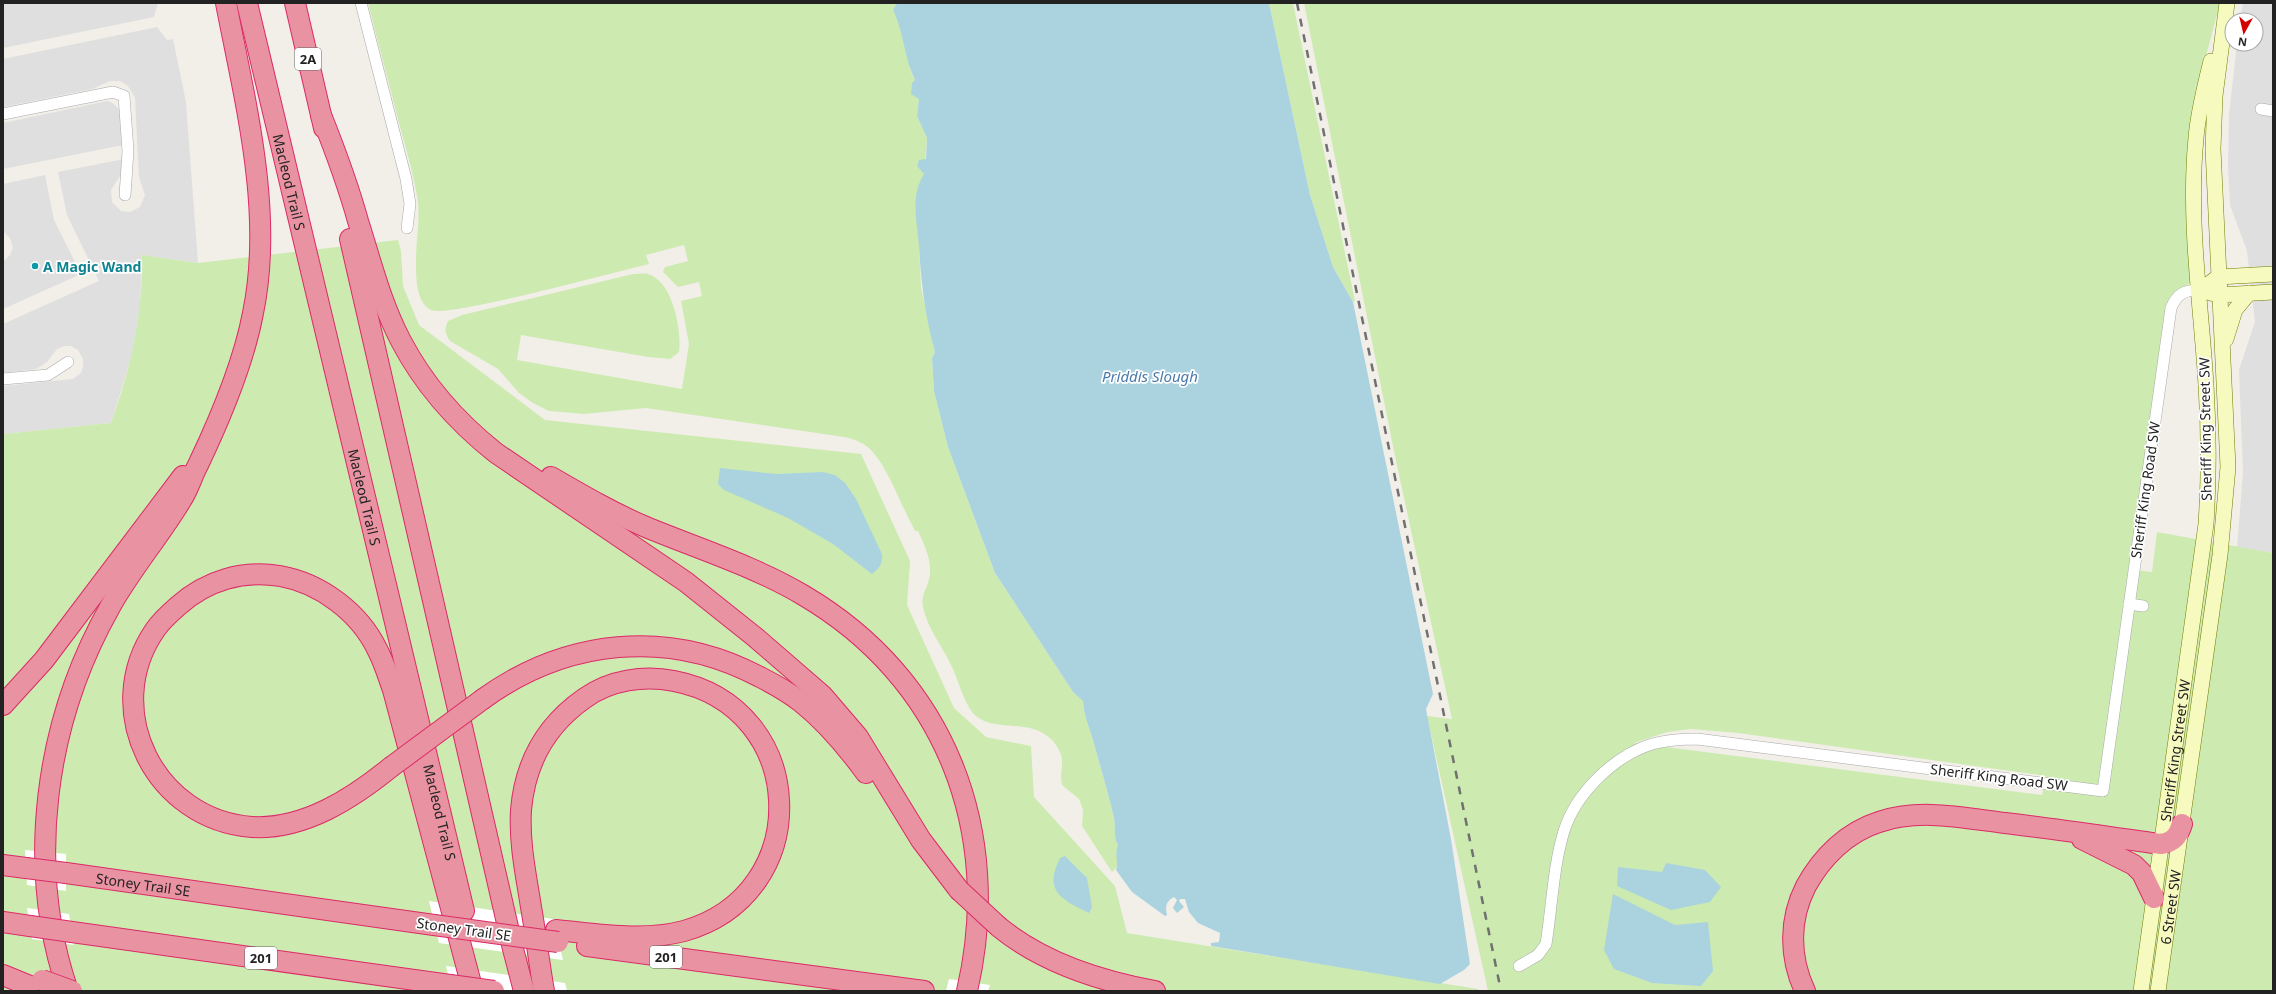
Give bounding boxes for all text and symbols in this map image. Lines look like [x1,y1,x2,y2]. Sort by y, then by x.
north arrow [2224,12,2264,52]
text: N [2237,34,2248,50]
road number: 2A [295,48,321,70]
street label: Macleod Trail S [269,132,311,232]
place label: A Magic Wand [43,257,141,276]
marker: A Magic Wand [30,261,40,271]
street label: Sheriff King Street SW [2194,357,2216,501]
water label: Priddis Slough [1102,366,1198,386]
street label: Sheriff King Road SW [2126,420,2164,560]
street label: Macleod Trail S [344,447,386,548]
street label: Sheriff King Street SW [2155,678,2194,823]
street label: Sheriff King Road SW [1929,759,2069,795]
street label: Macleod Trail S [420,762,461,863]
street label: Stoney Trail SE [95,868,192,900]
street label: 6 Street SW [2155,868,2185,945]
street label: Stoney Trail SE [416,913,512,945]
road number: 201 [650,946,682,968]
road number: 201 [245,947,277,969]

